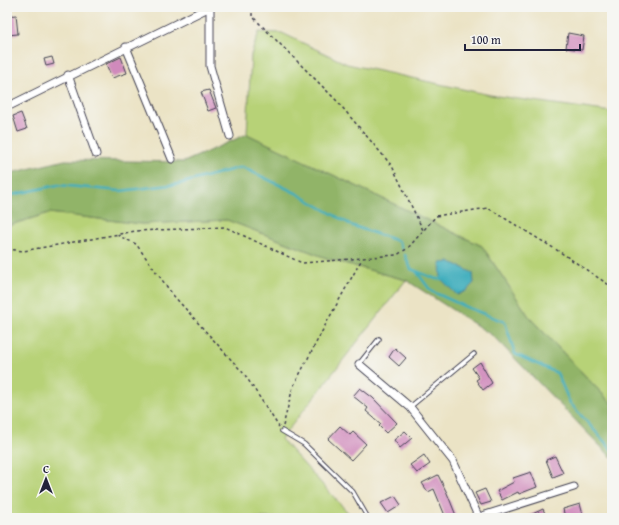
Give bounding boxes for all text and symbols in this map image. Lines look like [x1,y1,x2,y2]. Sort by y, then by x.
scale bar [465,26,580,52]
text: 100 m [471,31,501,48]
north arrow [26,459,66,499]
text: С [43,461,49,477]

